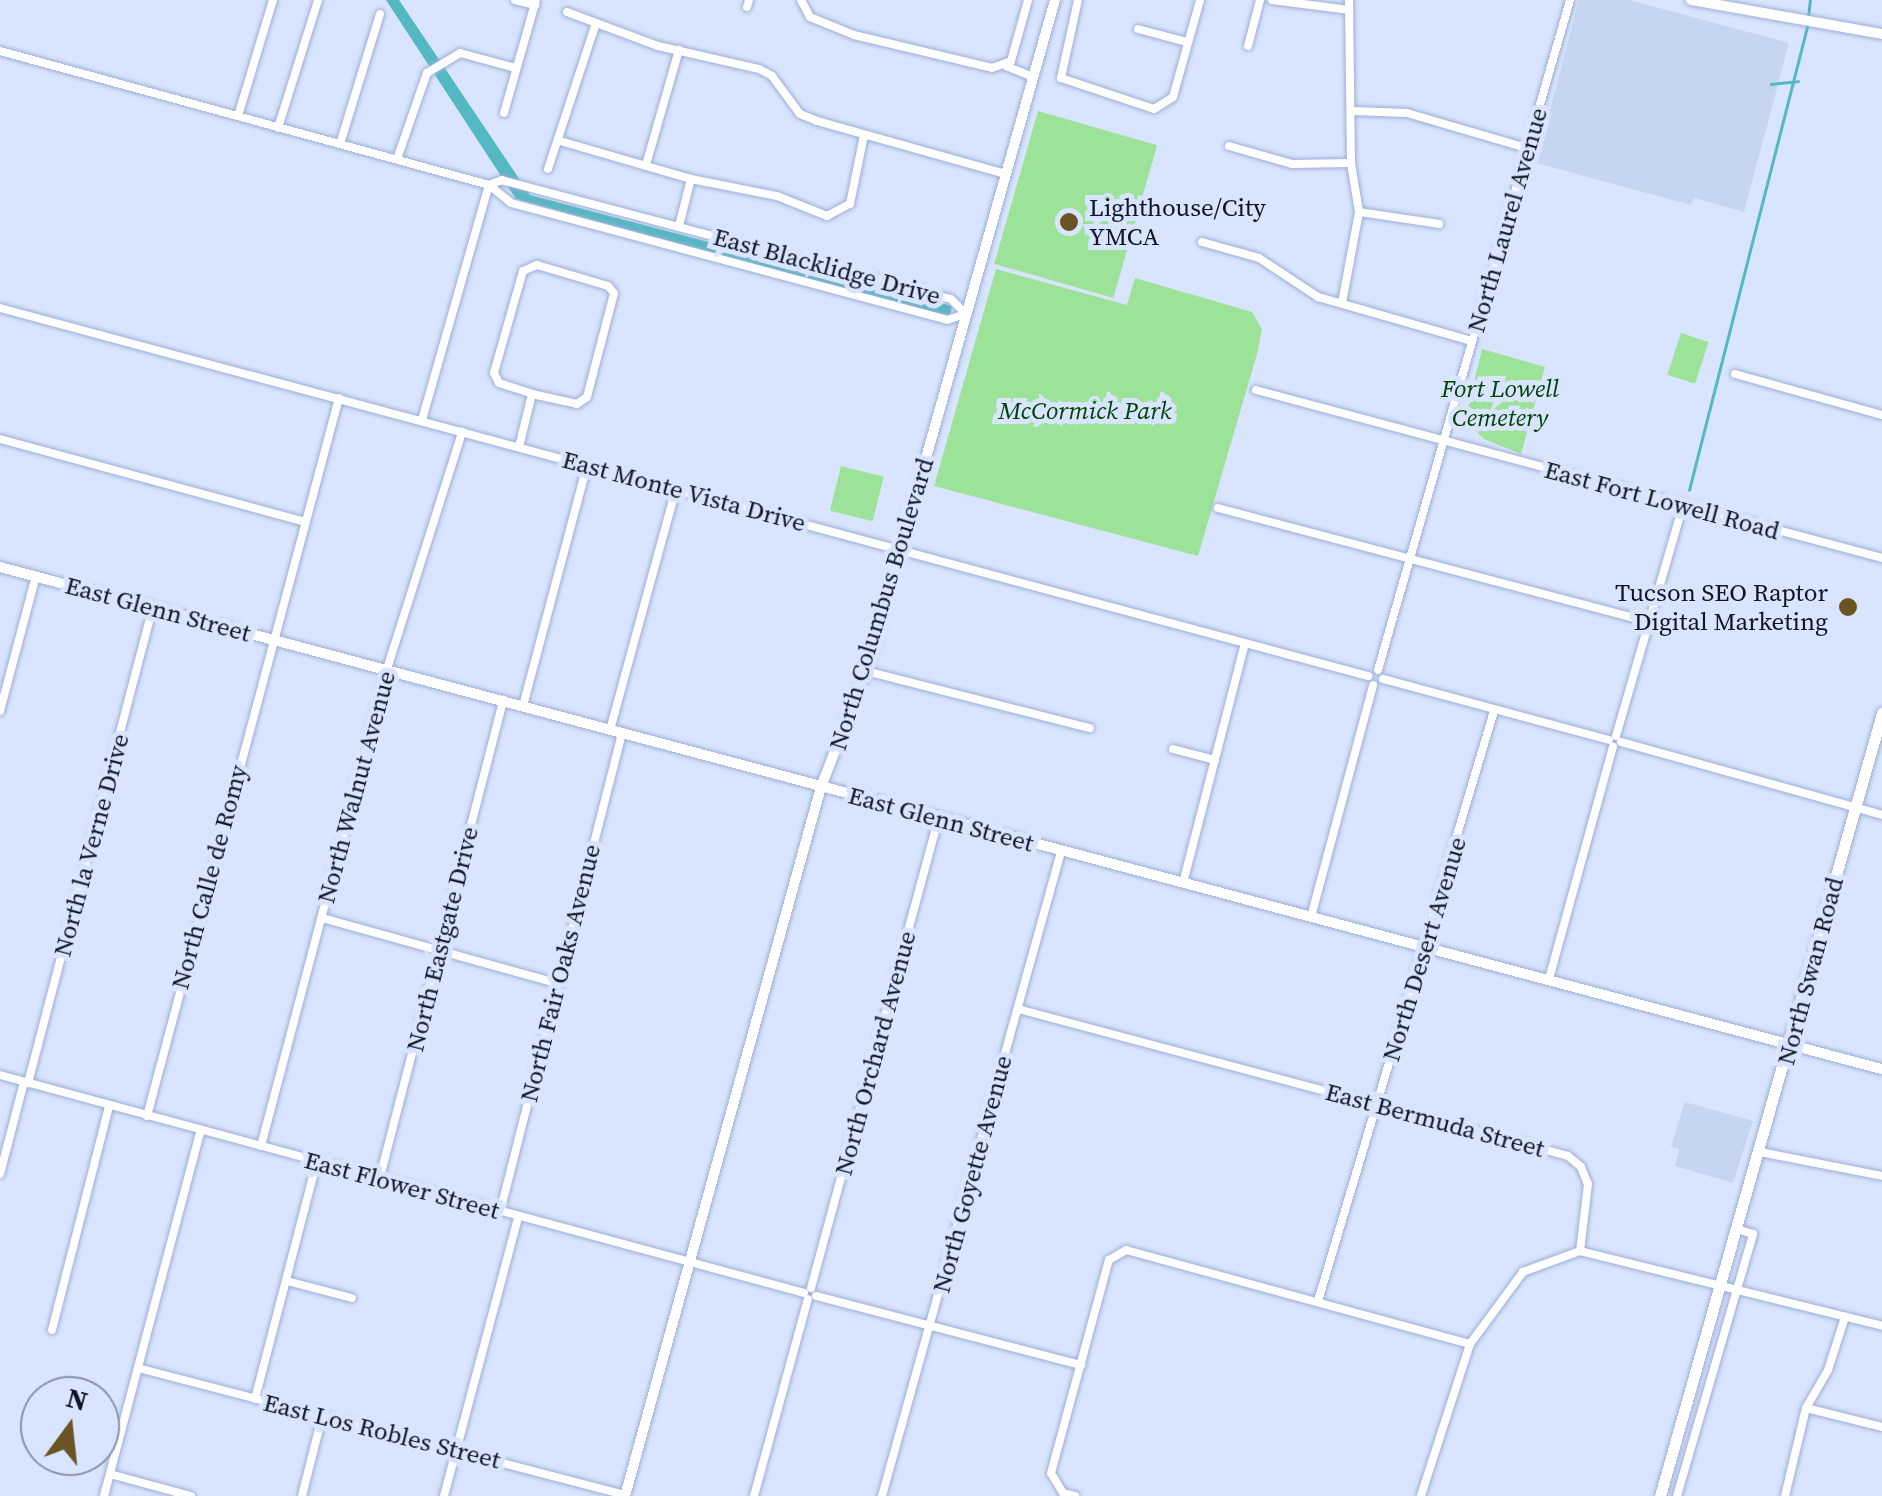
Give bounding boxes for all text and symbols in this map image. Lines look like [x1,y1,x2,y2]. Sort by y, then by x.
street label: North Laurel Avenue [1461,104,1553,336]
place label: Lighthouse/City YMCA [1089,193,1266,252]
marker: Lighthouse/City YMCA [1058,211,1080,233]
street label: East Blacklidge Drive [710,221,944,311]
park label: Fort Lowell Cemetery [1441,374,1559,433]
park label: McCormick Park [998,395,1172,425]
street label: East Monte Vista Drive [559,444,809,538]
street label: North Columbus Boulevard [822,454,940,754]
street label: East Fort Lowell Road [1541,454,1783,546]
street label: East Glenn Street [62,570,254,648]
place label: Tucson SEO Raptor Digital Marketing [1615,578,1828,637]
marker: Tucson SEO Raptor Digital Marketing [1837,596,1859,618]
street label: North Walnut Avenue [310,667,402,907]
street label: North la Verne Drive [47,730,135,960]
street label: North Calle de Romy [165,762,253,992]
street label: East Glenn Street [845,780,1037,858]
street label: North Eastgate Drive [400,823,484,1055]
street label: North Desert Avenue [1376,833,1472,1065]
street label: North Fair Oaks Avenue [513,841,607,1105]
street label: North Swan Road [1771,874,1849,1068]
street label: North Orchard Avenue [828,928,922,1178]
street label: North Goyette Avenue [926,1052,1018,1296]
street label: East Bermuda Street [1322,1076,1548,1164]
street label: East Flower Street [301,1145,503,1225]
north arrow [20,1376,120,1476]
text: N [62,1378,92,1420]
street label: East Los Robles Street [260,1387,504,1475]

